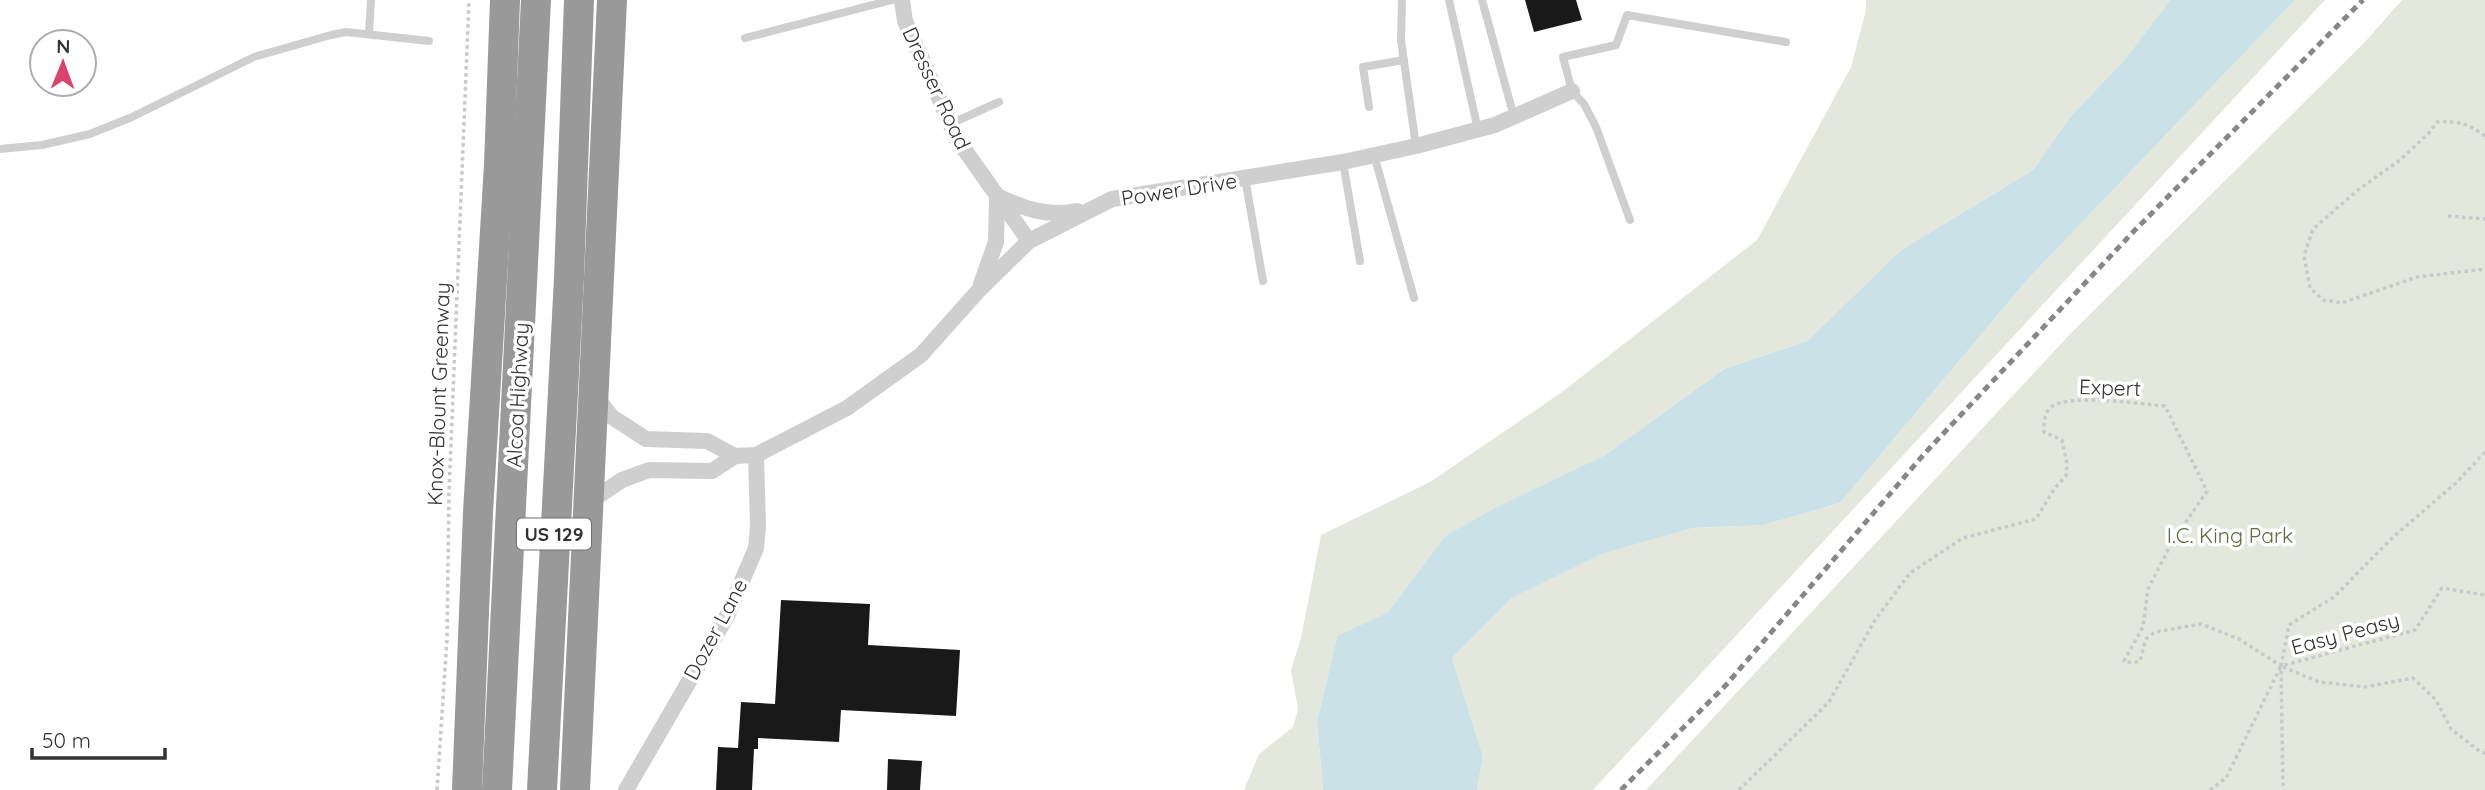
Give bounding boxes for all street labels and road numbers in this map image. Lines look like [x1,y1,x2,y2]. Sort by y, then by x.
street label: Dresser Road [897,23,977,153]
street label: Power Drive [1119,167,1239,211]
street label: Knox-Blount Greenway [421,282,455,506]
street label: Alcoa Highway [500,322,534,468]
street label: Expert [2079,373,2141,401]
road number: US 129 [517,519,591,550]
street label: Dozer Lane [677,574,753,684]
street label: Easy Peasy [2288,606,2402,660]

